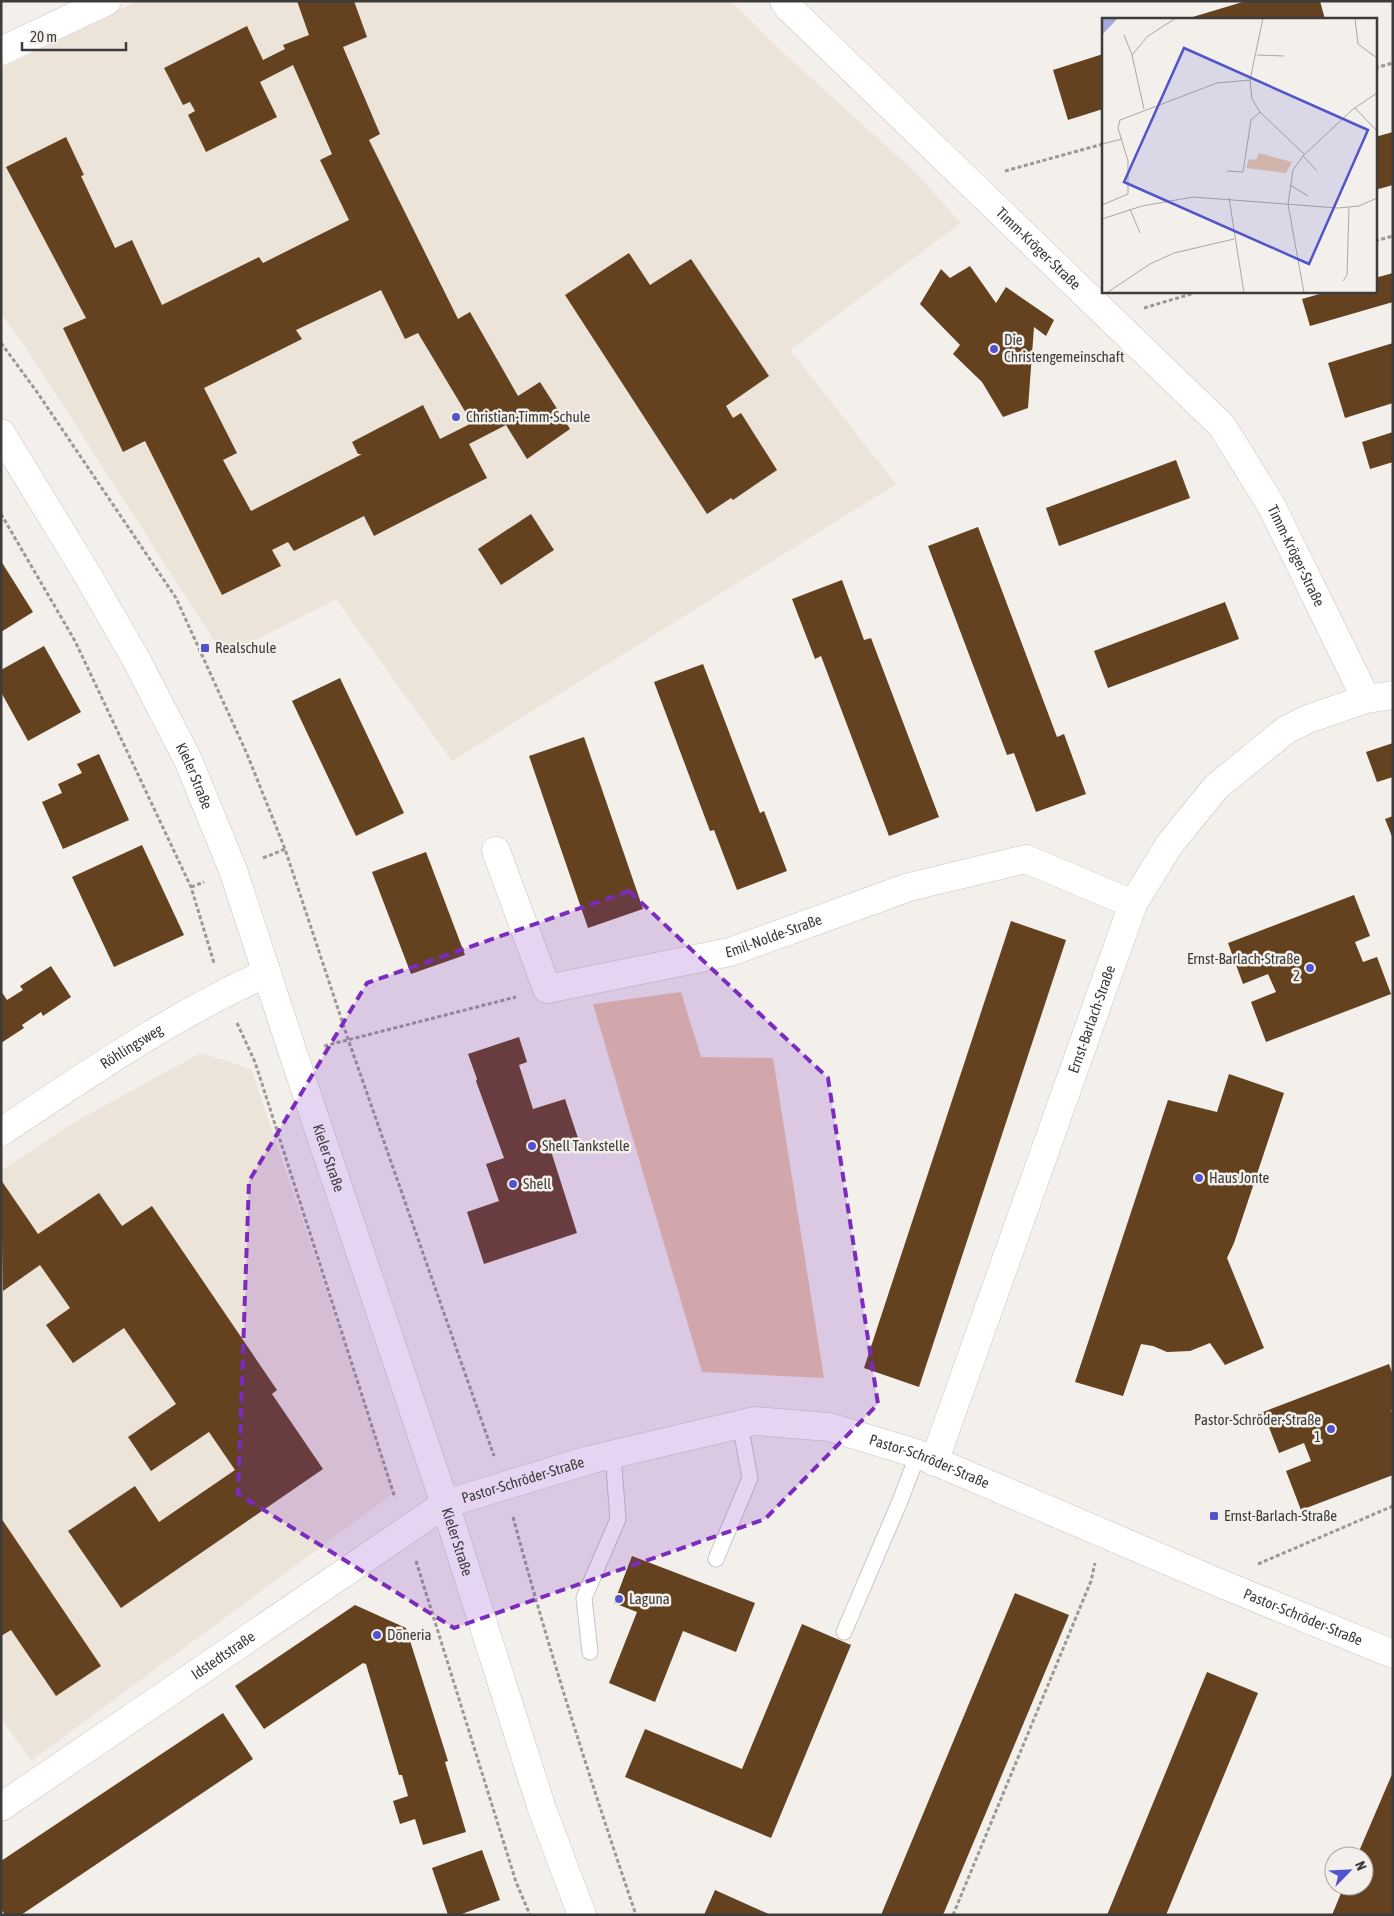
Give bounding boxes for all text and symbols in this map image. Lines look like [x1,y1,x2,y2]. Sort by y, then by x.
inset map [1102,18,1376,292]
scale bar [22,20,126,52]
text: 20 m [30,28,57,45]
street label: Timm-Kröger-Straße [993,204,1084,293]
place label: Die Christengemeinschaft [1004,331,1124,365]
marker: Die Christengemeinschaft [988,343,1000,355]
place label: Christian-Timm-Schule [466,408,590,425]
marker: Christian-Timm-Schule [450,411,462,423]
street label: Timm-Kröger-Straße [1264,502,1328,609]
place label: Realschule [215,639,276,656]
marker: Realschule [199,642,211,654]
street label: Kieler Straße [173,740,216,812]
street label: Emil-Nolde-Straße [724,910,824,961]
place label: Ernst-Barlach-Straße 2 [1187,950,1300,984]
marker: Ernst-Barlach-Straße 2 [1304,962,1316,974]
street label: Ernst-Barlach-Straße [1064,963,1118,1075]
street label: Röhlingsweg [97,1020,166,1072]
street label: Kieler Straße [310,1122,348,1194]
place label: Shell Tankstelle [542,1137,630,1154]
marker: Shell Tankstelle [526,1140,538,1152]
place label: Haus Jonte [1209,1169,1270,1186]
marker: Haus Jonte [1193,1172,1205,1184]
place label: Shell [523,1175,551,1192]
marker: Shell [507,1178,519,1190]
place label: Pastor-Schröder-Straße 1 [1194,1411,1321,1445]
marker: Pastor-Schröder-Straße 1 [1325,1423,1337,1435]
street label: Pastor-Schröder-Straße [867,1431,992,1492]
street label: Pastor-Schröder-Straße [459,1453,586,1506]
street label: Kieler Straße [439,1506,476,1578]
place label: Ernst-Barlach-Straße [1224,1507,1337,1524]
marker: Ernst-Barlach-Straße [1208,1510,1220,1522]
street label: Pastor-Schröder-Straße [1241,1585,1365,1649]
place label: Laguna [629,1590,670,1607]
marker: Laguna [613,1593,625,1605]
place label: Döneria [387,1626,431,1643]
street label: Idstedtstraße [188,1627,258,1683]
marker: Döneria [371,1629,383,1641]
north arrow [1324,1846,1374,1896]
text: N [1352,1859,1370,1873]

